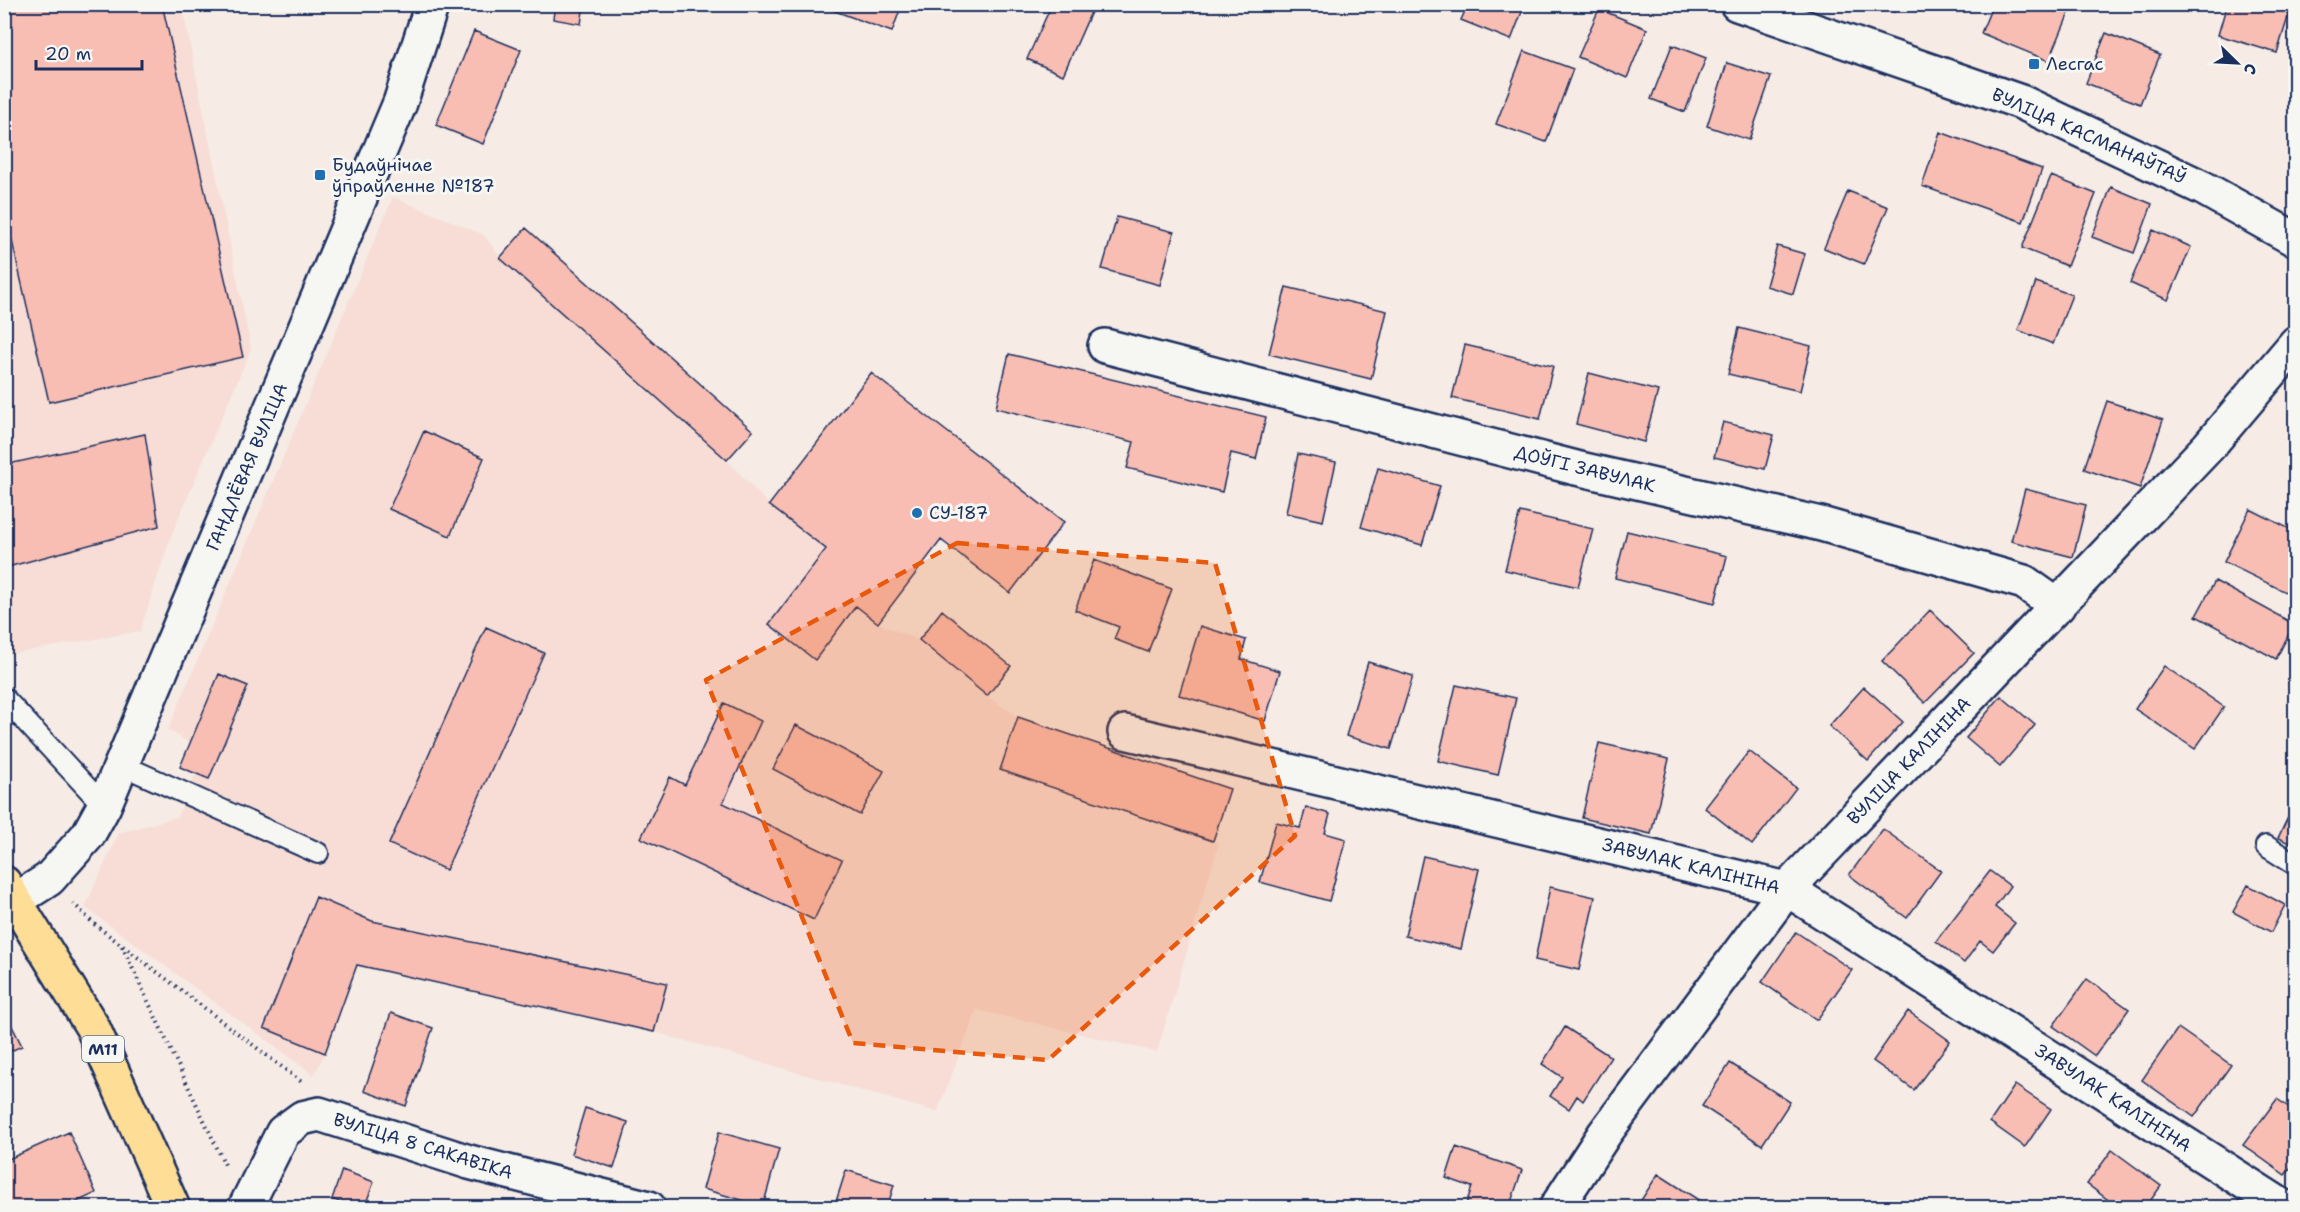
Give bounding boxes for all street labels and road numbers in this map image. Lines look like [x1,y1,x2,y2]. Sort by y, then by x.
street label: ВУЛІЦА КАСМАНАЎТАЎ [1988,82,2190,190]
street label: ГАНДЛЁВАЯ ВУЛІЦА [201,379,293,555]
street label: ДОЎГІ ЗАВУЛАК [1512,440,1658,498]
street label: ВУЛІЦА КАЛІНІНА [1842,692,1976,830]
street label: ЗАВУЛАК КАЛІНІНА [1600,832,1782,900]
road number: М11 [82,1036,124,1062]
street label: ЗАВУЛАК КАЛІНІНА [2030,1038,2196,1158]
street label: ВУЛІЦА 8 САКАВІКА [330,1107,516,1185]

